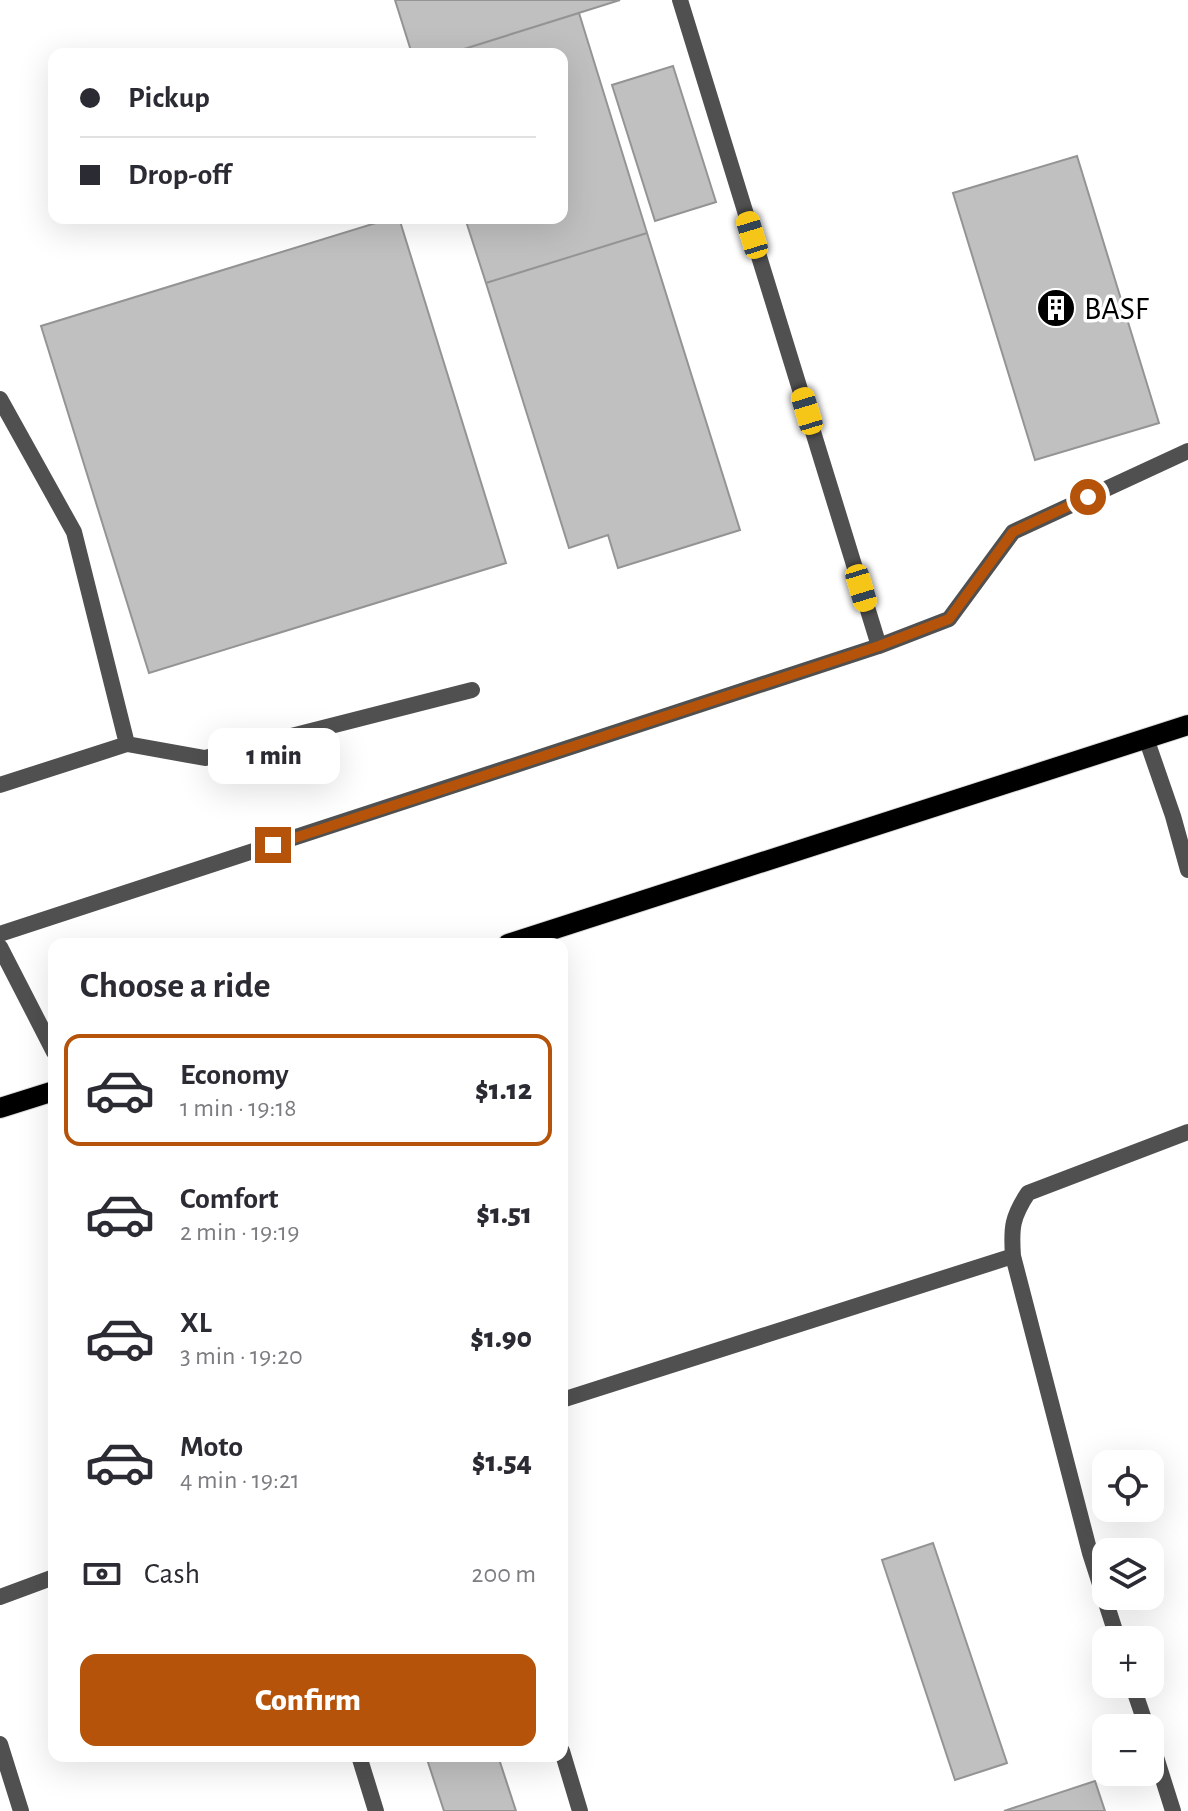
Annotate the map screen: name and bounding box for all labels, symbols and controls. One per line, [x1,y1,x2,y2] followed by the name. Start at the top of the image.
[128,83,210,113] text: Pickup
[128,160,231,190] text: Drop-off
[734,209,770,261] car
[1035,287,1077,329] building icon: BASF
[1084,293,1150,325] place label: BASF
[789,385,825,437] car
[1070,479,1106,515] route start
[843,562,879,614] car
[207,729,339,785] callout: 1 min
[246,743,302,769] text: 1 min
[255,827,291,863] route end
[80,968,270,1004] text: Choose a ride
[84,1054,156,1126] icon: car
[180,1060,289,1090] text: Economy
[475,1075,532,1105] text: $1.12
[180,1095,297,1121] text: 1 min · 19:18
[84,1178,156,1250] icon: car
[180,1184,279,1214] text: Comfort
[476,1199,532,1229] text: $1.51
[180,1219,299,1245] text: 2 min · 19:19
[84,1302,156,1374] icon: car
[180,1308,212,1338] text: XL
[470,1323,532,1353] text: $1.90
[180,1343,303,1369] text: 3 min · 19:20
[84,1426,156,1498] icon: car
[180,1432,243,1462] text: Moto
[472,1447,532,1477] text: $1.54
[1092,1450,1164,1786] map controls
[1092,1450,1164,1522] button: locate
[180,1467,300,1493] text: 4 min · 19:21
[1092,1538,1164,1610] button: layers
[80,1552,124,1596] icon: cash
[144,1559,200,1589] text: Cash
[472,1561,536,1587] text: 200 m
[1092,1626,1164,1698] button: +
[80,1654,536,1746] button: Confirm
[1092,1714,1164,1786] button: −

